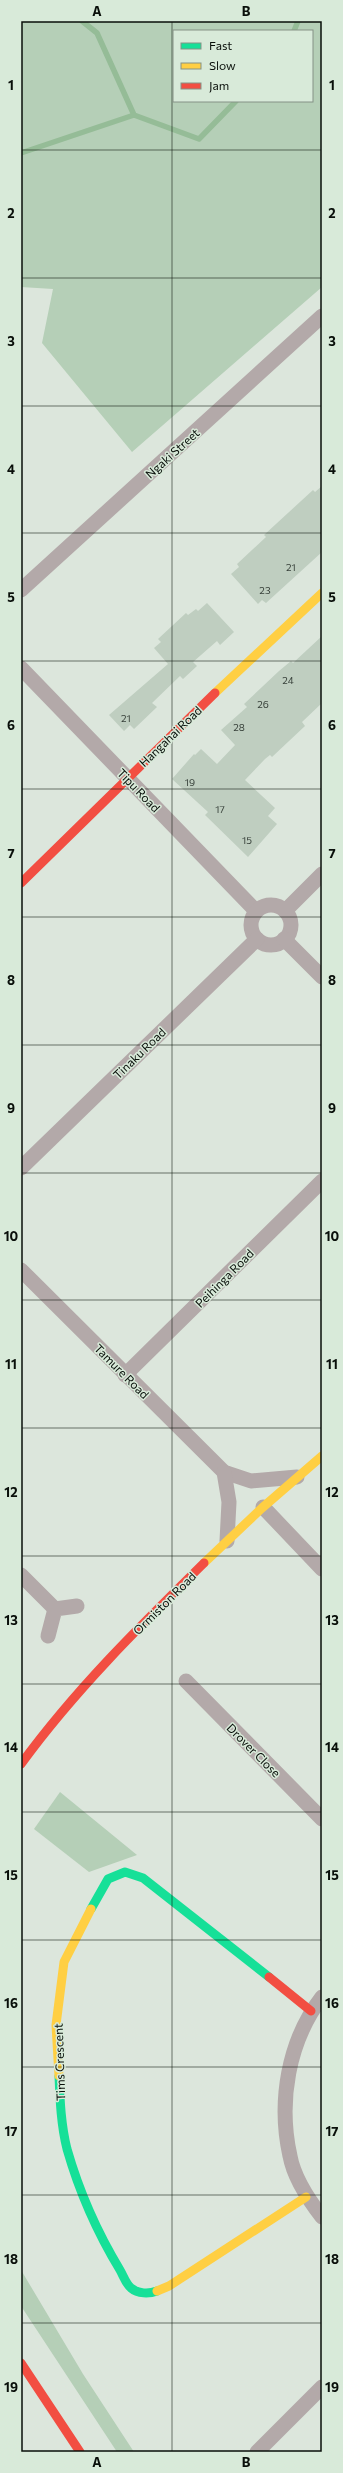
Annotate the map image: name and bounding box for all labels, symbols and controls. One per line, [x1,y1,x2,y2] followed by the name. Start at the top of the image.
[92,3,102,19] text: A
[242,3,251,19] text: B
[173,30,313,102] legend
[209,38,232,52] text: Fast
[209,58,236,72] text: Slow
[8,77,14,93] text: 1
[329,77,335,93] text: 1
[209,78,229,93] text: Jam
[7,205,15,221] text: 2
[328,205,336,221] text: 2
[7,333,15,349] text: 3
[328,333,336,349] text: 3
[142,425,202,481] street label: Ngaki Street
[7,461,15,477] text: 4
[328,461,336,477] text: 4
[286,561,296,573] house number: 21
[259,584,271,596] house number: 23
[7,589,15,605] text: 5
[328,589,336,605] text: 5
[282,674,294,686] house number: 24
[257,698,269,710] house number: 26
[136,703,204,769] street label: Hangahai Road
[121,712,131,724] house number: 21
[7,717,15,733] text: 6
[328,717,336,733] text: 6
[233,721,245,733] house number: 28
[115,765,163,815] street label: Tipu Road
[185,776,195,788] house number: 19
[215,803,225,815] house number: 17
[242,834,252,846] house number: 15
[7,845,15,861] text: 7
[328,845,336,861] text: 7
[7,972,15,988] text: 8
[328,972,336,988] text: 8
[110,1024,168,1081] street label: Tinaku Road
[7,1100,15,1116] text: 9
[328,1100,336,1116] text: 9
[4,1228,19,1244] text: 10
[325,1228,340,1244] text: 10
[192,1246,256,1310] street label: Peihinga Road
[92,1341,152,1401] street label: Tamure Road
[5,1356,17,1372] text: 11
[326,1356,338,1372] text: 11
[4,1484,18,1500] text: 12
[325,1484,339,1500] text: 12
[130,1569,198,1637] street label: Ormiston Road
[4,1612,18,1628] text: 13
[325,1612,339,1628] text: 13
[224,1720,284,1780] street label: Drover Close
[4,1739,18,1755] text: 14
[325,1739,339,1755] text: 14
[4,1867,18,1883] text: 15
[325,1867,339,1883] text: 15
[4,1995,18,2011] text: 16
[325,1995,339,2011] text: 16
[51,2023,67,2101] street label: Tims Crescent
[4,2123,18,2139] text: 17
[325,2123,339,2139] text: 17
[4,2251,18,2267] text: 18
[325,2251,339,2267] text: 18
[4,2379,18,2395] text: 19
[325,2379,339,2395] text: 19
[92,2454,102,2470] text: A
[242,2454,251,2470] text: B

